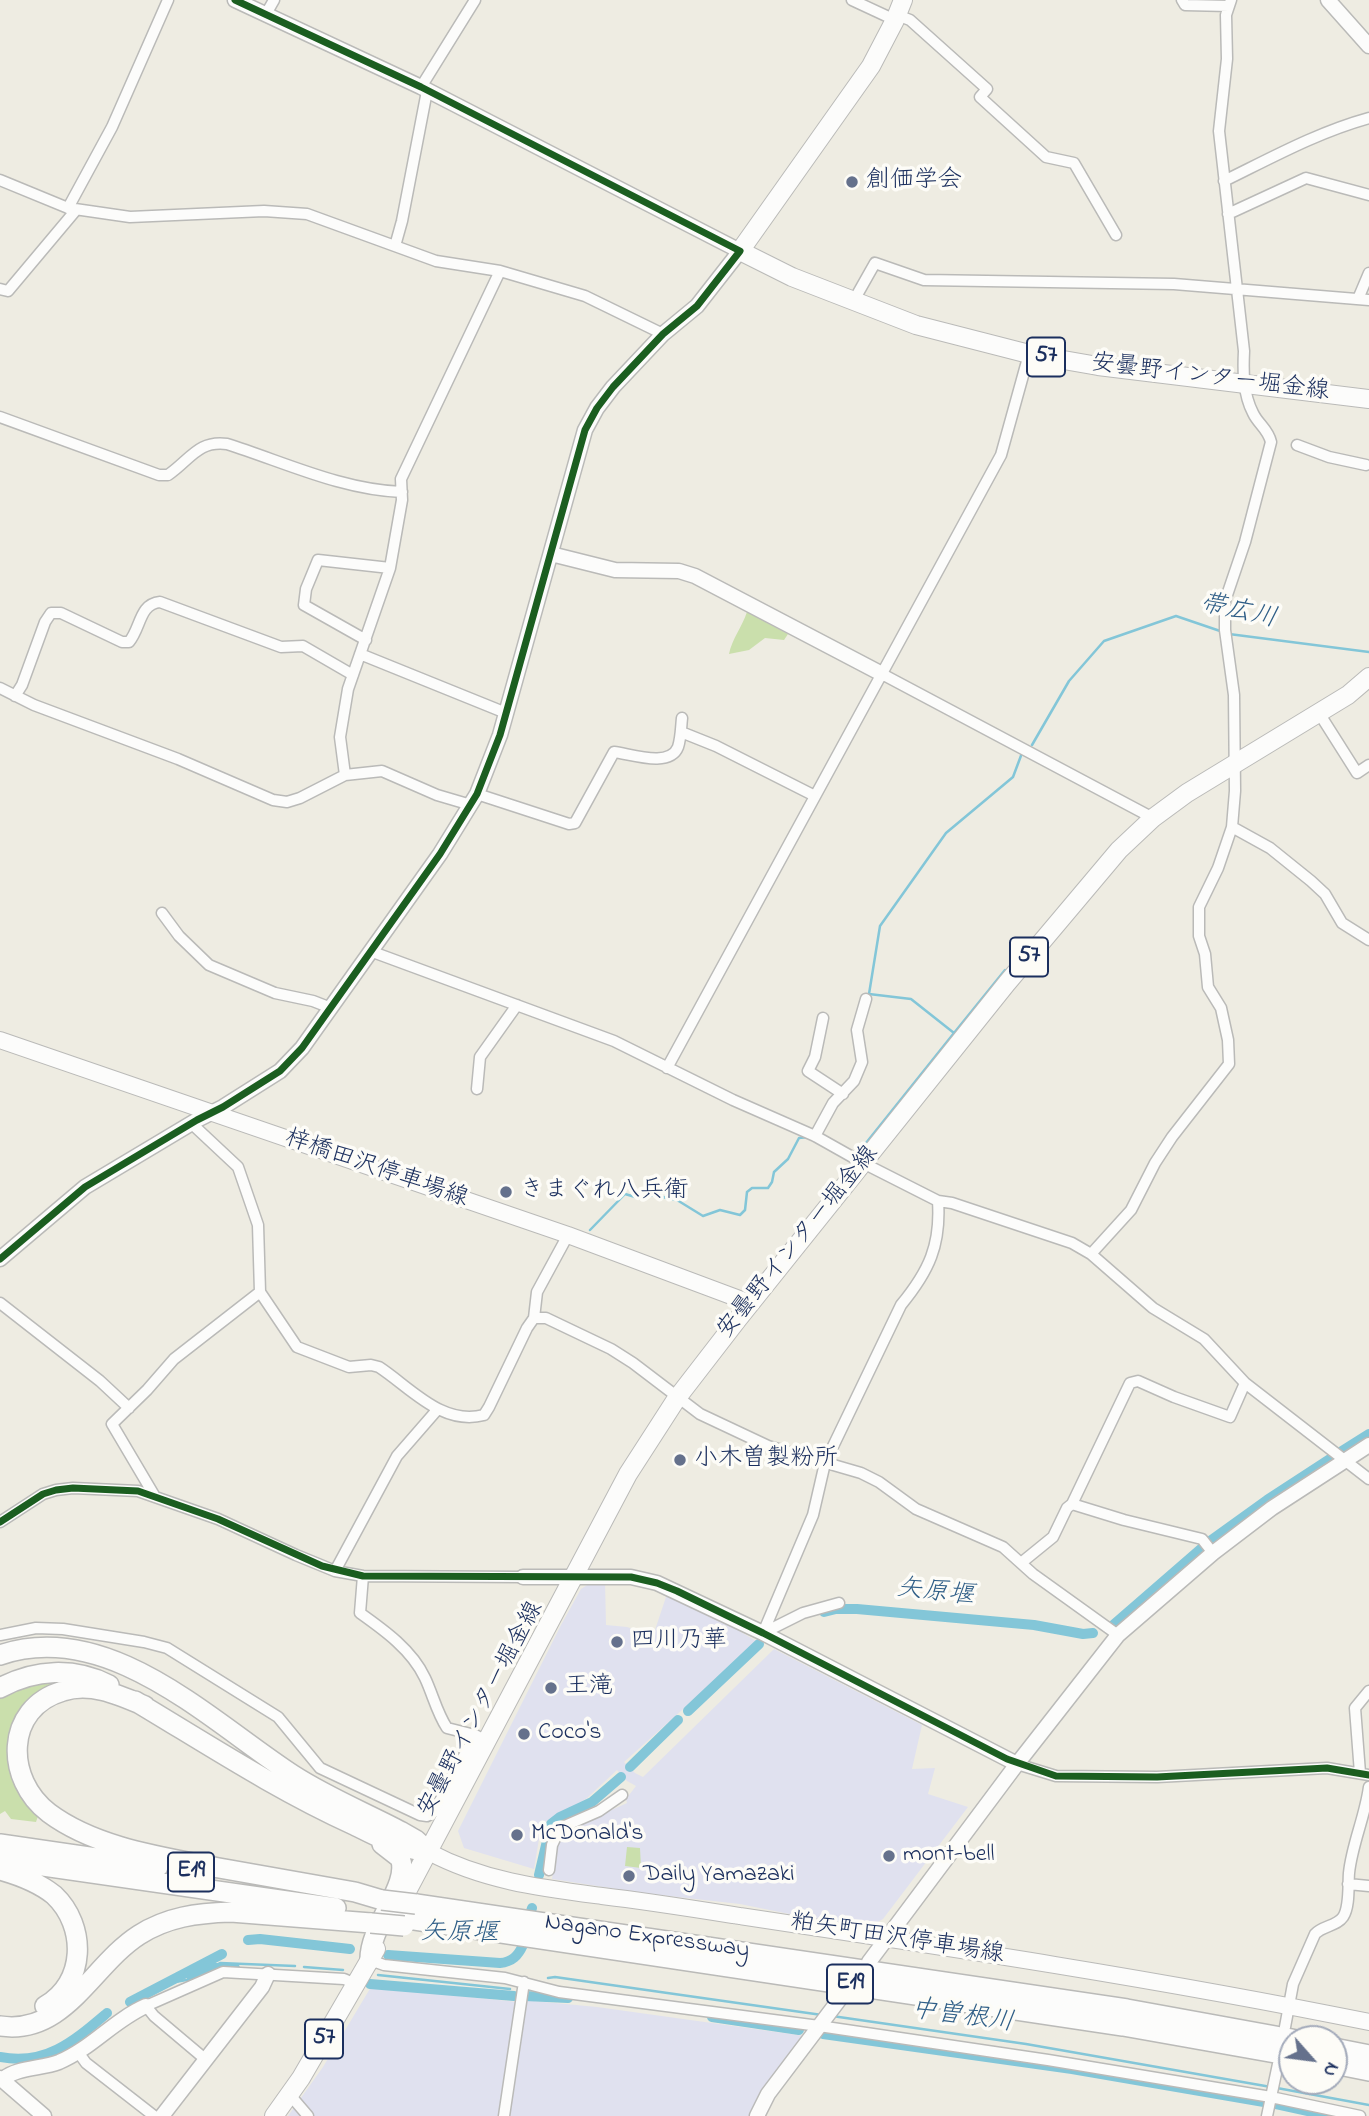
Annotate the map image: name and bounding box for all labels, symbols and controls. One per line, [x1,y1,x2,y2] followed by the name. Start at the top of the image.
[866,168,962,196] place label: 創価学会
[844,174,860,190] marker: 創価学会
[1027,338,1065,376] road number: 57
[1089,350,1331,408] street label: 安曇野インター堀金線
[1196,589,1280,637] water label: 帯広川
[1010,938,1048,976] road number: 57
[281,1125,471,1215] street label: 梓橋田沢停車場線
[712,1141,886,1345] street label: 安曇野インター堀金線
[520,1178,688,1206] place label: きまぐれ八兵衛
[498,1184,514,1200] marker: きまぐれ八兵衛
[694,1446,838,1474] place label: 小木曽製粉所
[672,1452,688,1468] marker: 小木曽製粉所
[895,1574,975,1614] water label: 矢原堰
[413,1597,551,1823] street label: 安曇野インター堀金線
[631,1628,727,1656] place label: 四川乃華
[609,1634,625,1650] marker: 四川乃華
[565,1674,613,1702] place label: 王滝
[543,1680,559,1696] marker: 王滝
[538,1720,602,1748] place label: Coco's
[516,1726,532,1742] marker: Coco's
[531,1821,643,1849] place label: McDonald's
[509,1827,525,1843] marker: McDonald's
[903,1842,994,1870] place label: mont-bell
[881,1848,897,1864] marker: mont-bell
[168,1853,214,1892] road number: E19
[643,1862,795,1890] place label: Daily Yamazaki
[621,1868,637,1884] marker: Daily Yamazaki
[543,1909,751,1967] street label: Nagano Expressway
[788,1909,1006,1971] street label: 粕矢町田沢停車場線
[420,1919,498,1951] water label: 矢原堰
[827,1965,873,2004] road number: E19
[908,1995,1016,2041] water label: 中曽根川
[305,2020,343,2058] road number: 57
[1278,2025,1348,2095] north arrow
[1315,2057,1345,2081] text: N

